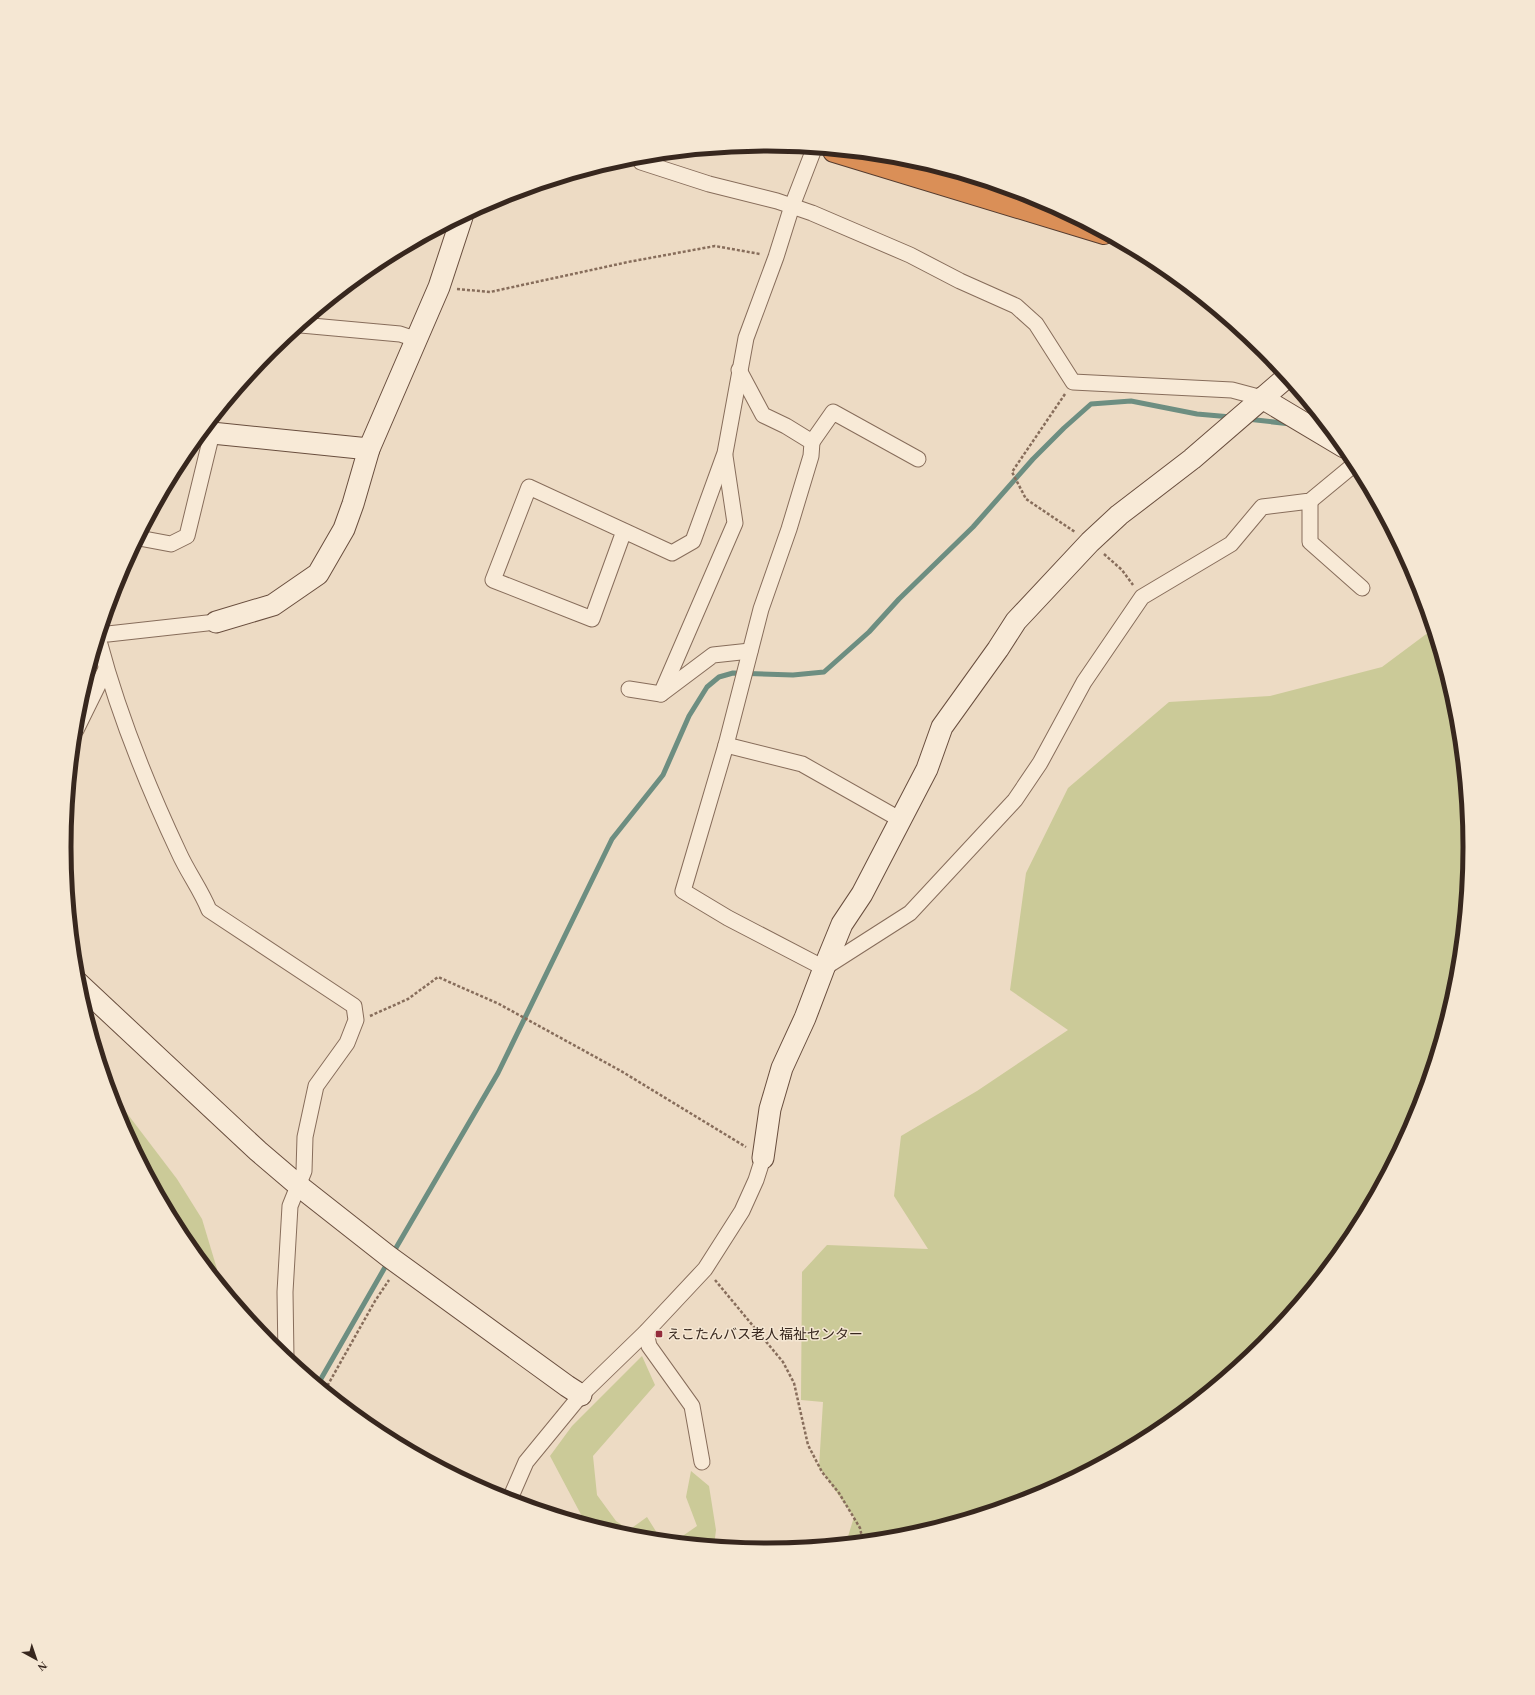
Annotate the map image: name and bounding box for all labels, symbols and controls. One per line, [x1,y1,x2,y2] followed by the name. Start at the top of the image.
[667,1327,863,1342] place label: えこたんバス老人福祉センター
[654,1329,664,1339] marker: えこたんバス老人福祉センター
[16,1639,56,1679] north arrow
[35,1660,49,1674] text: N

